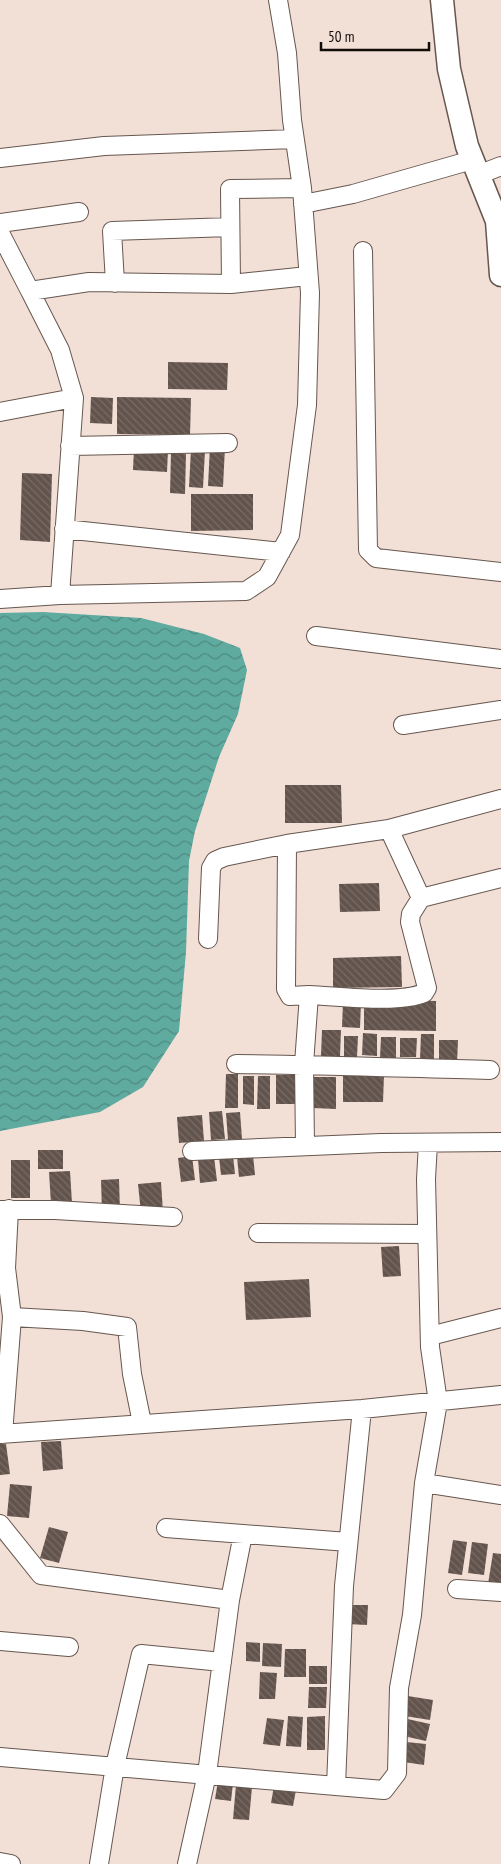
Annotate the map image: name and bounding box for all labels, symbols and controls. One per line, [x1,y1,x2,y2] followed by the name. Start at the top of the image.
[321,20,428,52] scale bar
[328,27,354,46] text: 50 m

